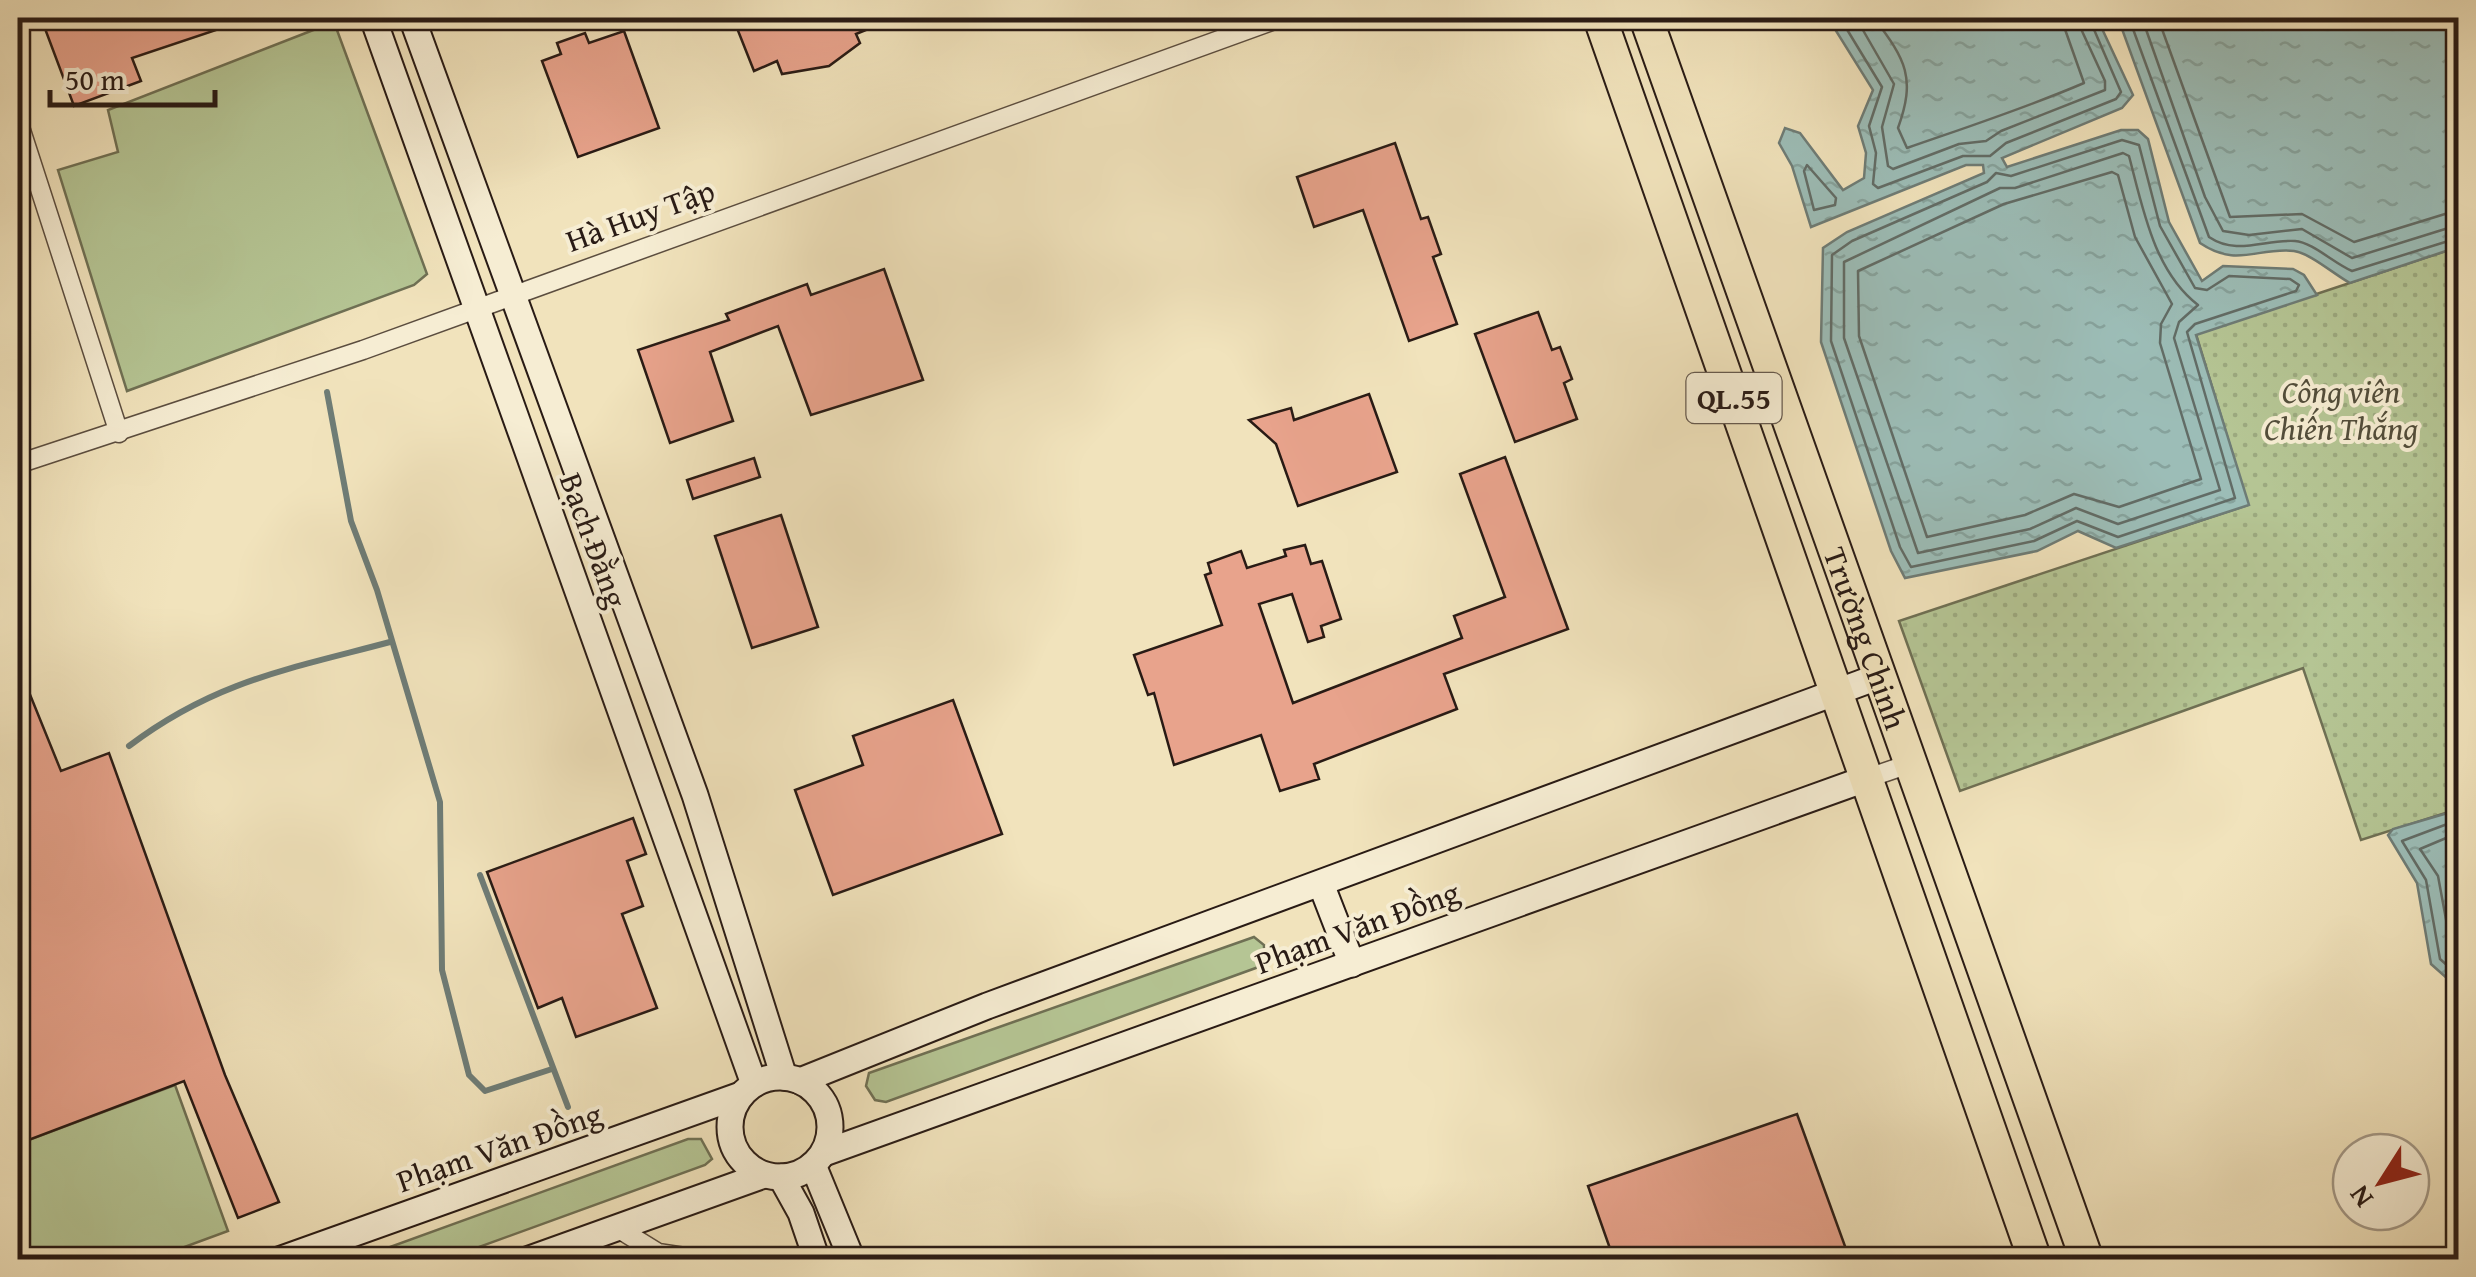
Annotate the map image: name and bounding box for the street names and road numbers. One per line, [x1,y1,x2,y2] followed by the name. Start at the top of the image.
[559,166,721,264] street label: Hà Huy Tập
[1686,373,1782,423] road number: QL.55
[548,466,640,614] street label: Bạch Đằng
[1812,541,1920,736] street label: Trường Chinh
[1248,868,1466,986] street label: Phạm Văn Đồng
[390,1090,608,1204] street label: Phạm Văn Đồng

